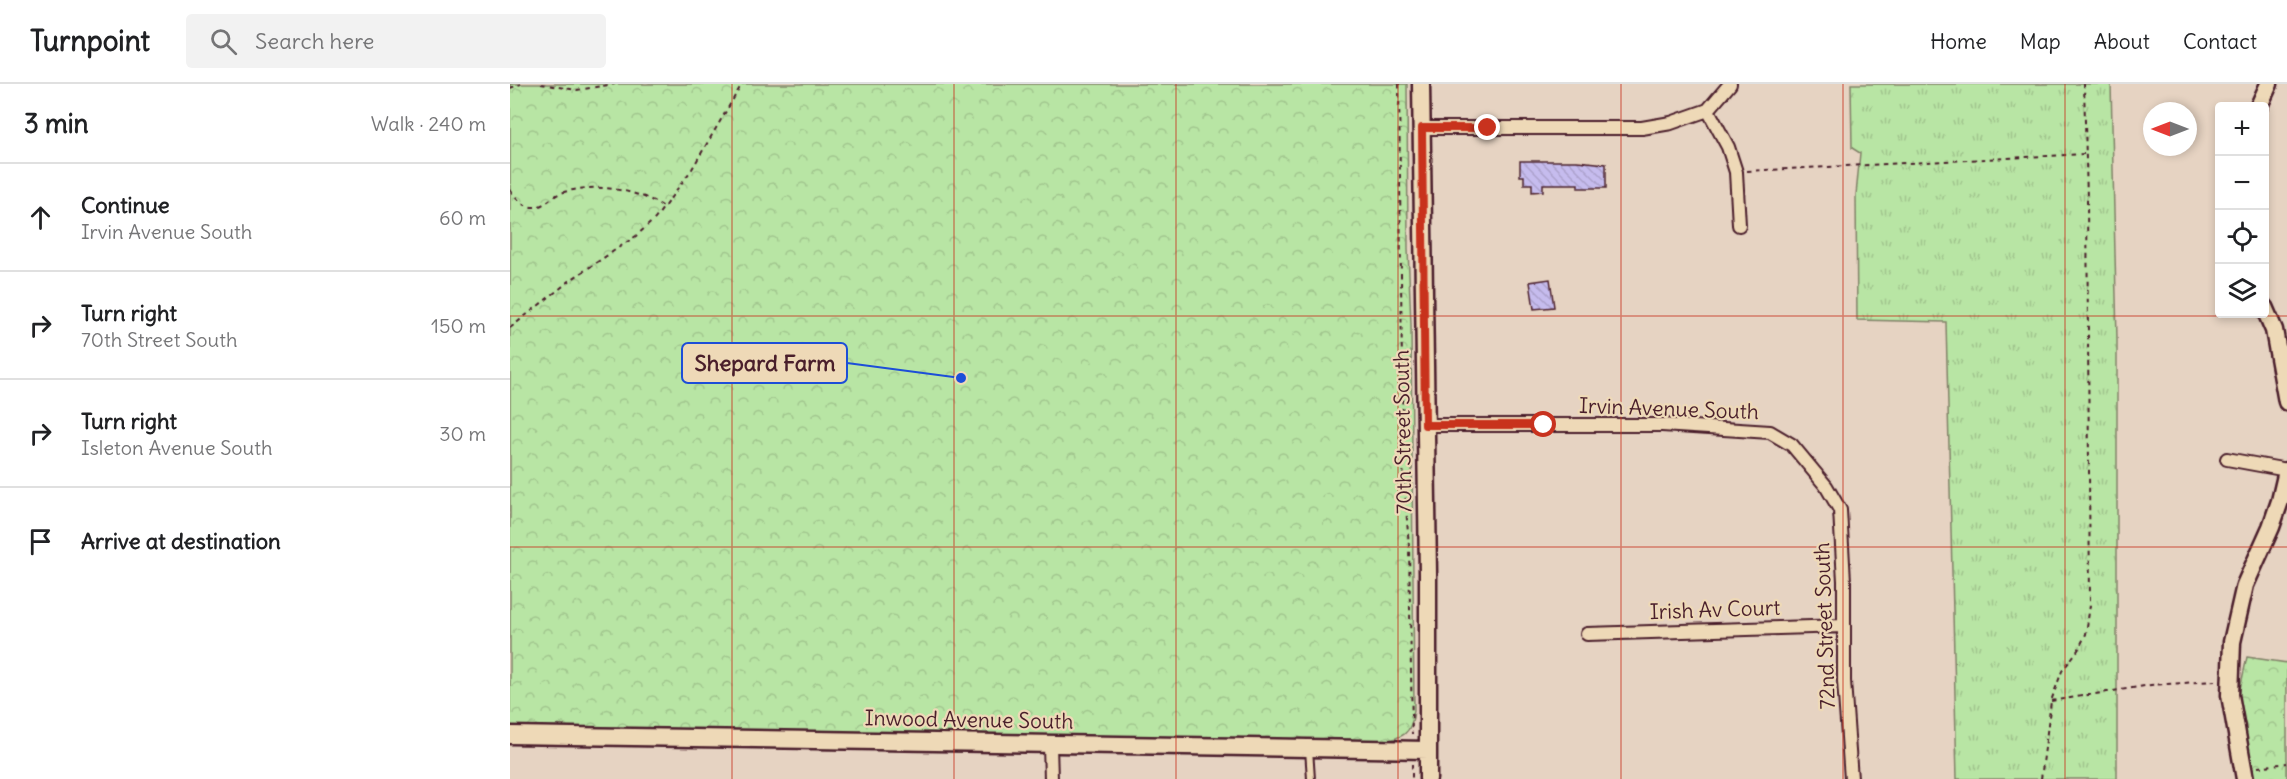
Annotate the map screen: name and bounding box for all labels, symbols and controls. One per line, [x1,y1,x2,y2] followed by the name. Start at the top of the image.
[186,14,606,68] search box
[30,23,150,59] text: Turnpoint
[207,25,240,58] icon: search
[255,27,374,55] text: Search here
[1930,28,1987,55] text: Home
[2020,28,2061,55] text: Map
[2094,28,2150,55] text: About
[2183,28,2257,55] text: Contact
[2143,102,2197,156] north arrow
[2215,102,2269,318] map controls
[2215,102,2269,156] button: +
[24,107,89,140] text: 3 min
[371,111,486,136] text: Walk · 240 m
[1474,114,1500,140] route end
[2215,156,2269,210] button: −
[81,191,170,219] text: Continue
[24,201,57,234] icon: ahead
[439,205,486,230] text: 60 m
[2215,210,2269,264] button: locate
[81,219,252,244] text: Irvin Avenue South
[2215,264,2269,318] button: layers
[81,299,177,327] text: Turn right
[24,309,57,342] icon: right
[431,313,486,338] text: 150 m
[81,327,237,352] text: 70th Street South
[682,343,847,383] callout: Shepard Farm
[694,349,836,377] text: Shepard Farm
[1388,350,1417,514] street label: 70th Street South
[1579,392,1759,425] street label: Irvin Avenue South
[81,407,177,435] text: Turn right
[1530,411,1556,437] route start
[24,417,57,450] icon: right
[439,421,486,446] text: 30 m
[81,435,273,460] text: Isleton Avenue South
[24,525,57,558] icon: arrive
[81,527,281,555] text: Arrive at destination
[1808,542,1841,710] street label: 72nd Street South
[1649,594,1781,625] street label: Irish Av Court
[864,704,1074,735] street label: Inwood Avenue South

